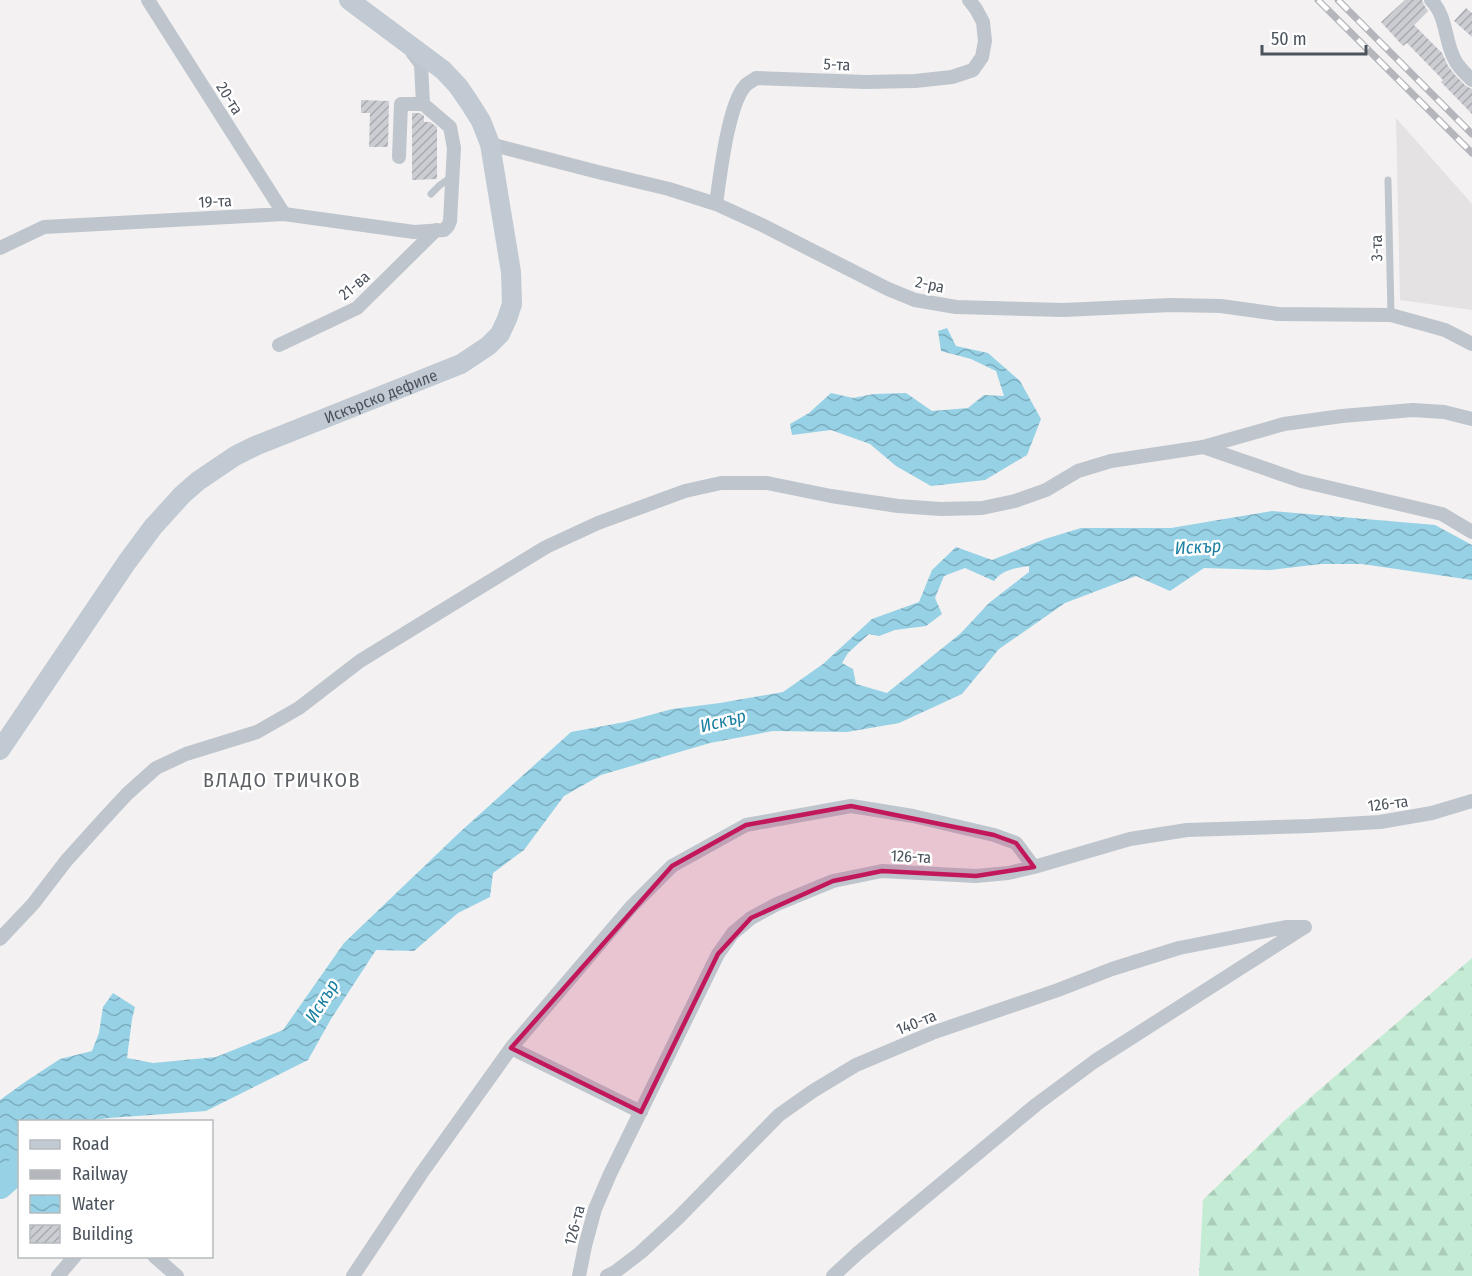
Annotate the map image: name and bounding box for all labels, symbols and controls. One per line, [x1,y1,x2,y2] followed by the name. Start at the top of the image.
[1262,18,1366,56] scale bar
[1271,28,1307,50] text: 50 m
[823,54,851,75] street label: 5-та
[212,78,247,118] street label: 20-та
[198,191,232,212] street label: 19-та
[1367,234,1386,261] street label: 3-та
[335,267,374,304] street label: 21-ва
[914,272,946,297] street label: 2-ра
[321,365,440,428] street label: Искърско дефиле
[1174,535,1222,559] water label: Искър
[698,705,748,737] water label: Искър
[203,768,361,792] district label: ВЛАДО ТРИЧКОВ
[1367,792,1410,815] street label: 126-та
[890,846,932,867] street label: 126-та
[300,975,344,1027] water label: Искър
[893,1006,939,1039] street label: 140-та
[18,1120,213,1258] legend
[72,1133,109,1155] text: Road
[72,1163,128,1185] text: Railway
[72,1193,115,1215] text: Water
[560,1203,589,1247] street label: 126-та
[72,1223,133,1245] text: Building

